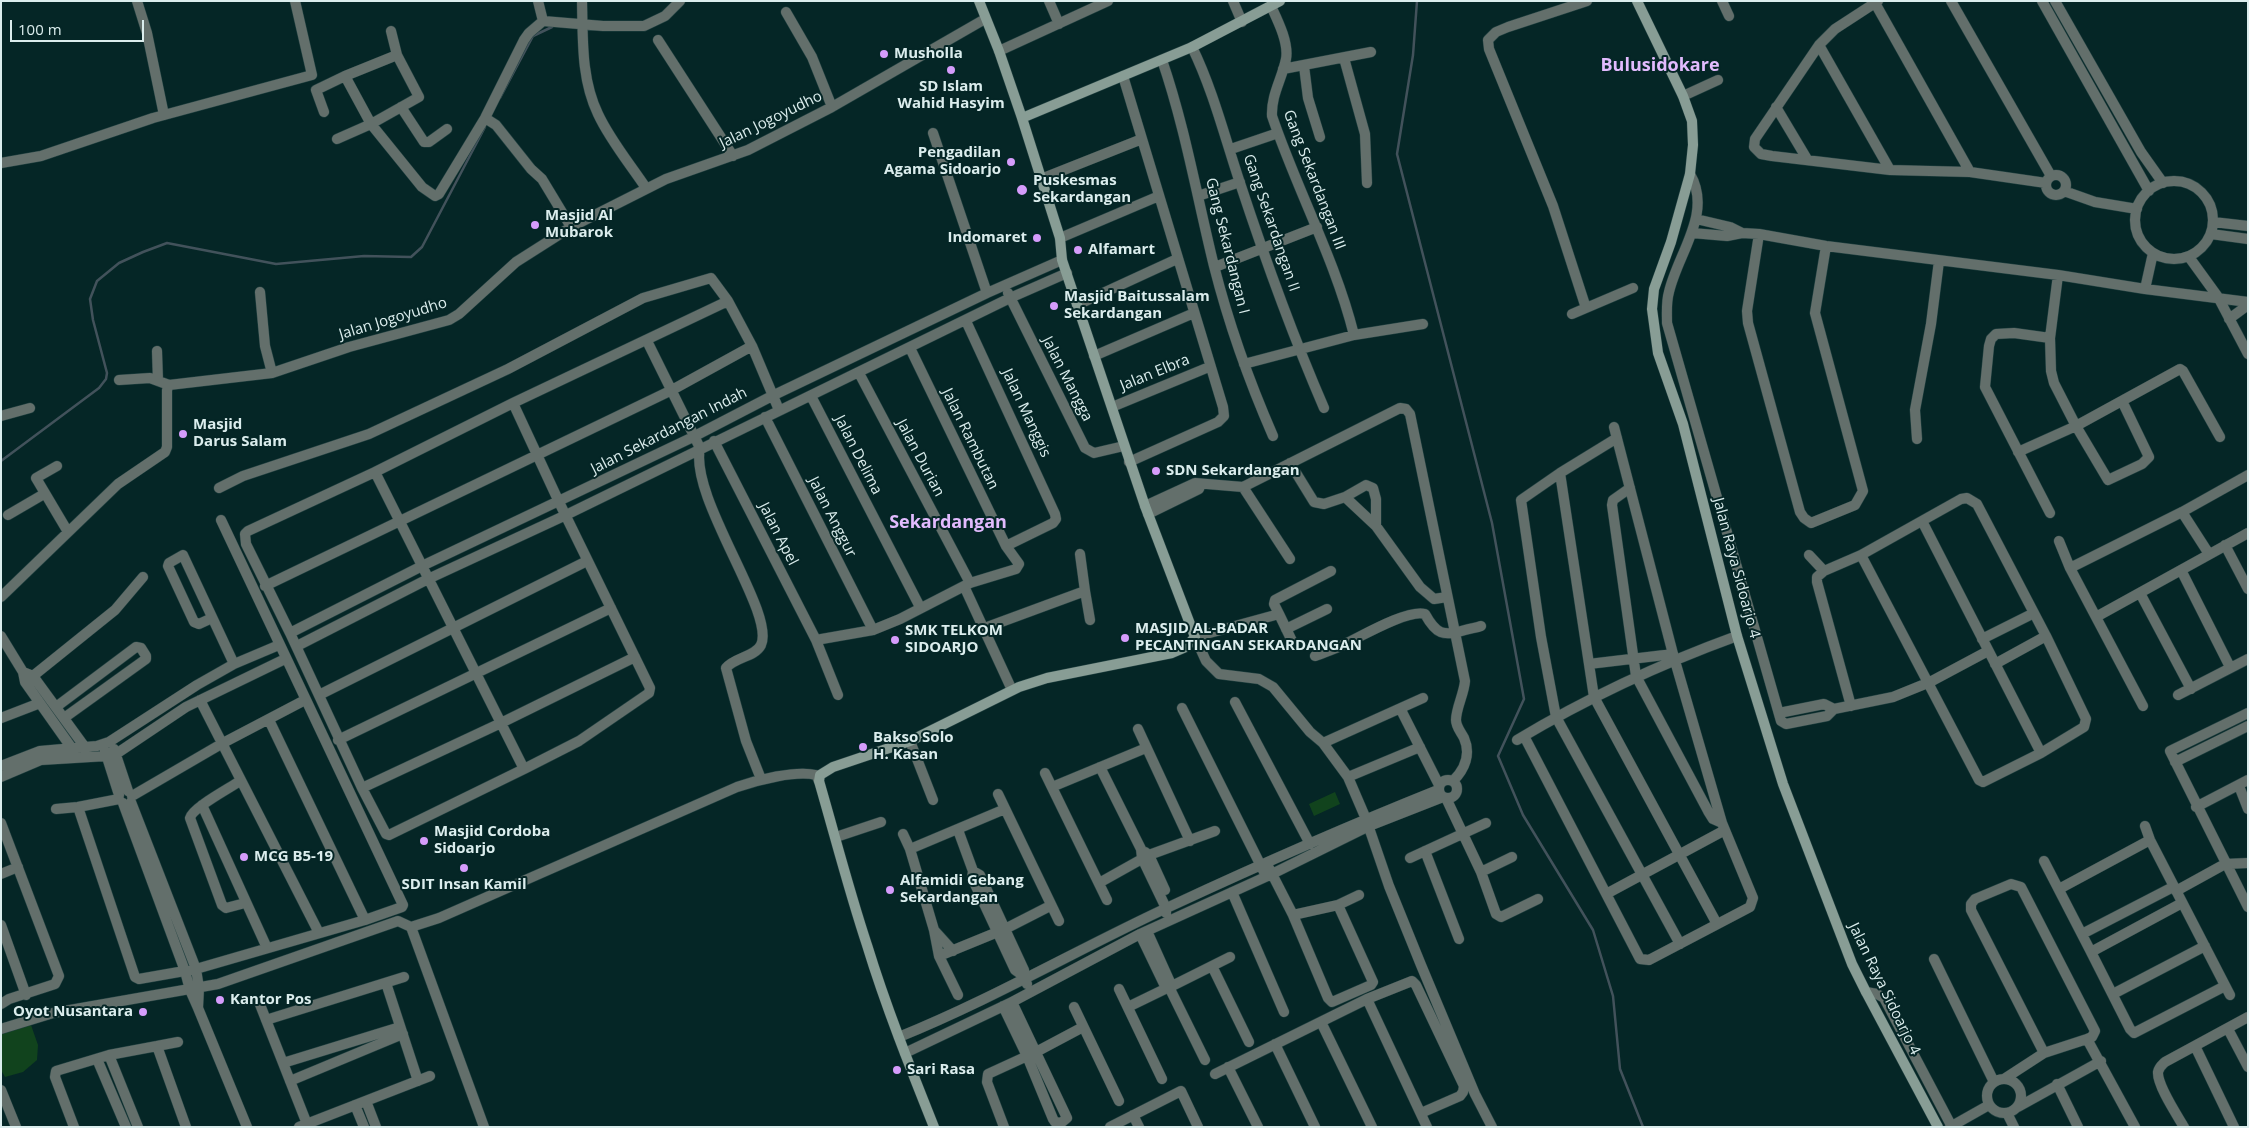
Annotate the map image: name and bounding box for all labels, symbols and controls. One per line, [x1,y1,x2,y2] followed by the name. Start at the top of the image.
[12,10,146,42] scale bar
[18,19,62,39] text: 100 m
[894,45,963,63] place label: Musholla
[878,48,890,60] marker: Musholla
[1600,55,1720,77] district label: Bulusidokare
[945,64,957,76] marker: SD Islam Wahid Hasyim
[897,78,1005,113] place label: SD Islam Wahid Hasyim
[717,87,825,153] street label: Jalan Jogoyudho
[1279,108,1349,252] street label: Gang Sekardangan III
[884,144,1001,179] place label: Pengadilan Agama Sidoarjo
[1239,152,1303,294] street label: Gang Sekardangan II
[1005,156,1017,168] marker: Pengadilan Agama Sidoarjo
[1033,172,1131,207] place label: Puskesmas Sekardangan
[1201,176,1253,316] street label: Gang Sekardangan I
[1015,183,1029,197] marker: Puskesmas Sekardangan
[545,207,613,242] place label: Masjid Al Mubarok
[529,219,541,231] marker: Masjid Al Mubarok
[947,229,1027,247] place label: Indomaret
[1031,232,1043,244] marker: Indomaret
[1088,241,1155,259] place label: Alfamart
[1072,244,1084,256] marker: Alfamart
[1064,288,1210,323] place label: Masjid Baitussalam Sekardangan
[337,294,449,344] street label: Jalan Jogoyudho
[1048,300,1060,312] marker: Masjid Baitussalam Sekardangan
[1038,333,1096,425] street label: Jalan Mangga
[1118,351,1192,395] street label: Jalan Elbra
[998,366,1054,460] street label: Jalan Manggis
[588,384,750,478] street label: Jalan Sekardangan Indah
[938,385,1002,493] street label: Jalan Rambutan
[830,412,886,498] street label: Jalan Delima
[193,416,287,451] place label: Masjid Darus Salam
[892,416,948,500] street label: Jalan Durian
[177,428,189,440] marker: Masjid Darus Salam
[1166,462,1300,480] place label: SDN Sekardangan
[1150,465,1162,477] marker: SDN Sekardangan
[804,474,860,560] street label: Jalan Anggur
[1709,496,1763,640] street label: Jalan Raya Sidoarjo 4
[754,499,802,569] street label: Jalan Apel
[889,512,1007,534] district label: Sekardangan
[1135,620,1362,655] place label: MASJID AL-BADAR PECANTINGAN SEKARDANGAN
[905,622,1003,657] place label: SMK TELKOM SIDOARJO
[1119,632,1131,644] marker: MASJID AL-BADAR PECANTINGAN SEKARDANGAN
[889,634,901,646] marker: SMK TELKOM SIDOARJO
[873,729,953,764] place label: Bakso Solo H. Kasan
[857,741,869,753] marker: Bakso Solo H. Kasan
[434,823,550,858] place label: Masjid Cordoba Sidoarjo
[418,835,430,847] marker: Masjid Cordoba Sidoarjo
[254,848,333,866] place label: MCG B5-19
[238,851,250,863] marker: MCG B5-19
[458,862,470,874] marker: SDIT Insan Kamil
[900,872,1024,907] place label: Alfamidi Gebang Sekardangan
[402,876,526,894] place label: SDIT Insan Kamil
[884,884,896,896] marker: Alfamidi Gebang Sekardangan
[1844,920,1924,1058] street label: Jalan Raya Sidoarjo 4
[230,991,312,1009] place label: Kantor Pos
[214,994,226,1006] marker: Kantor Pos
[13,1003,133,1021] place label: Oyot Nusantara
[137,1006,149,1018] marker: Oyot Nusantara
[907,1061,975,1079] place label: Sari Rasa
[891,1064,903,1076] marker: Sari Rasa

